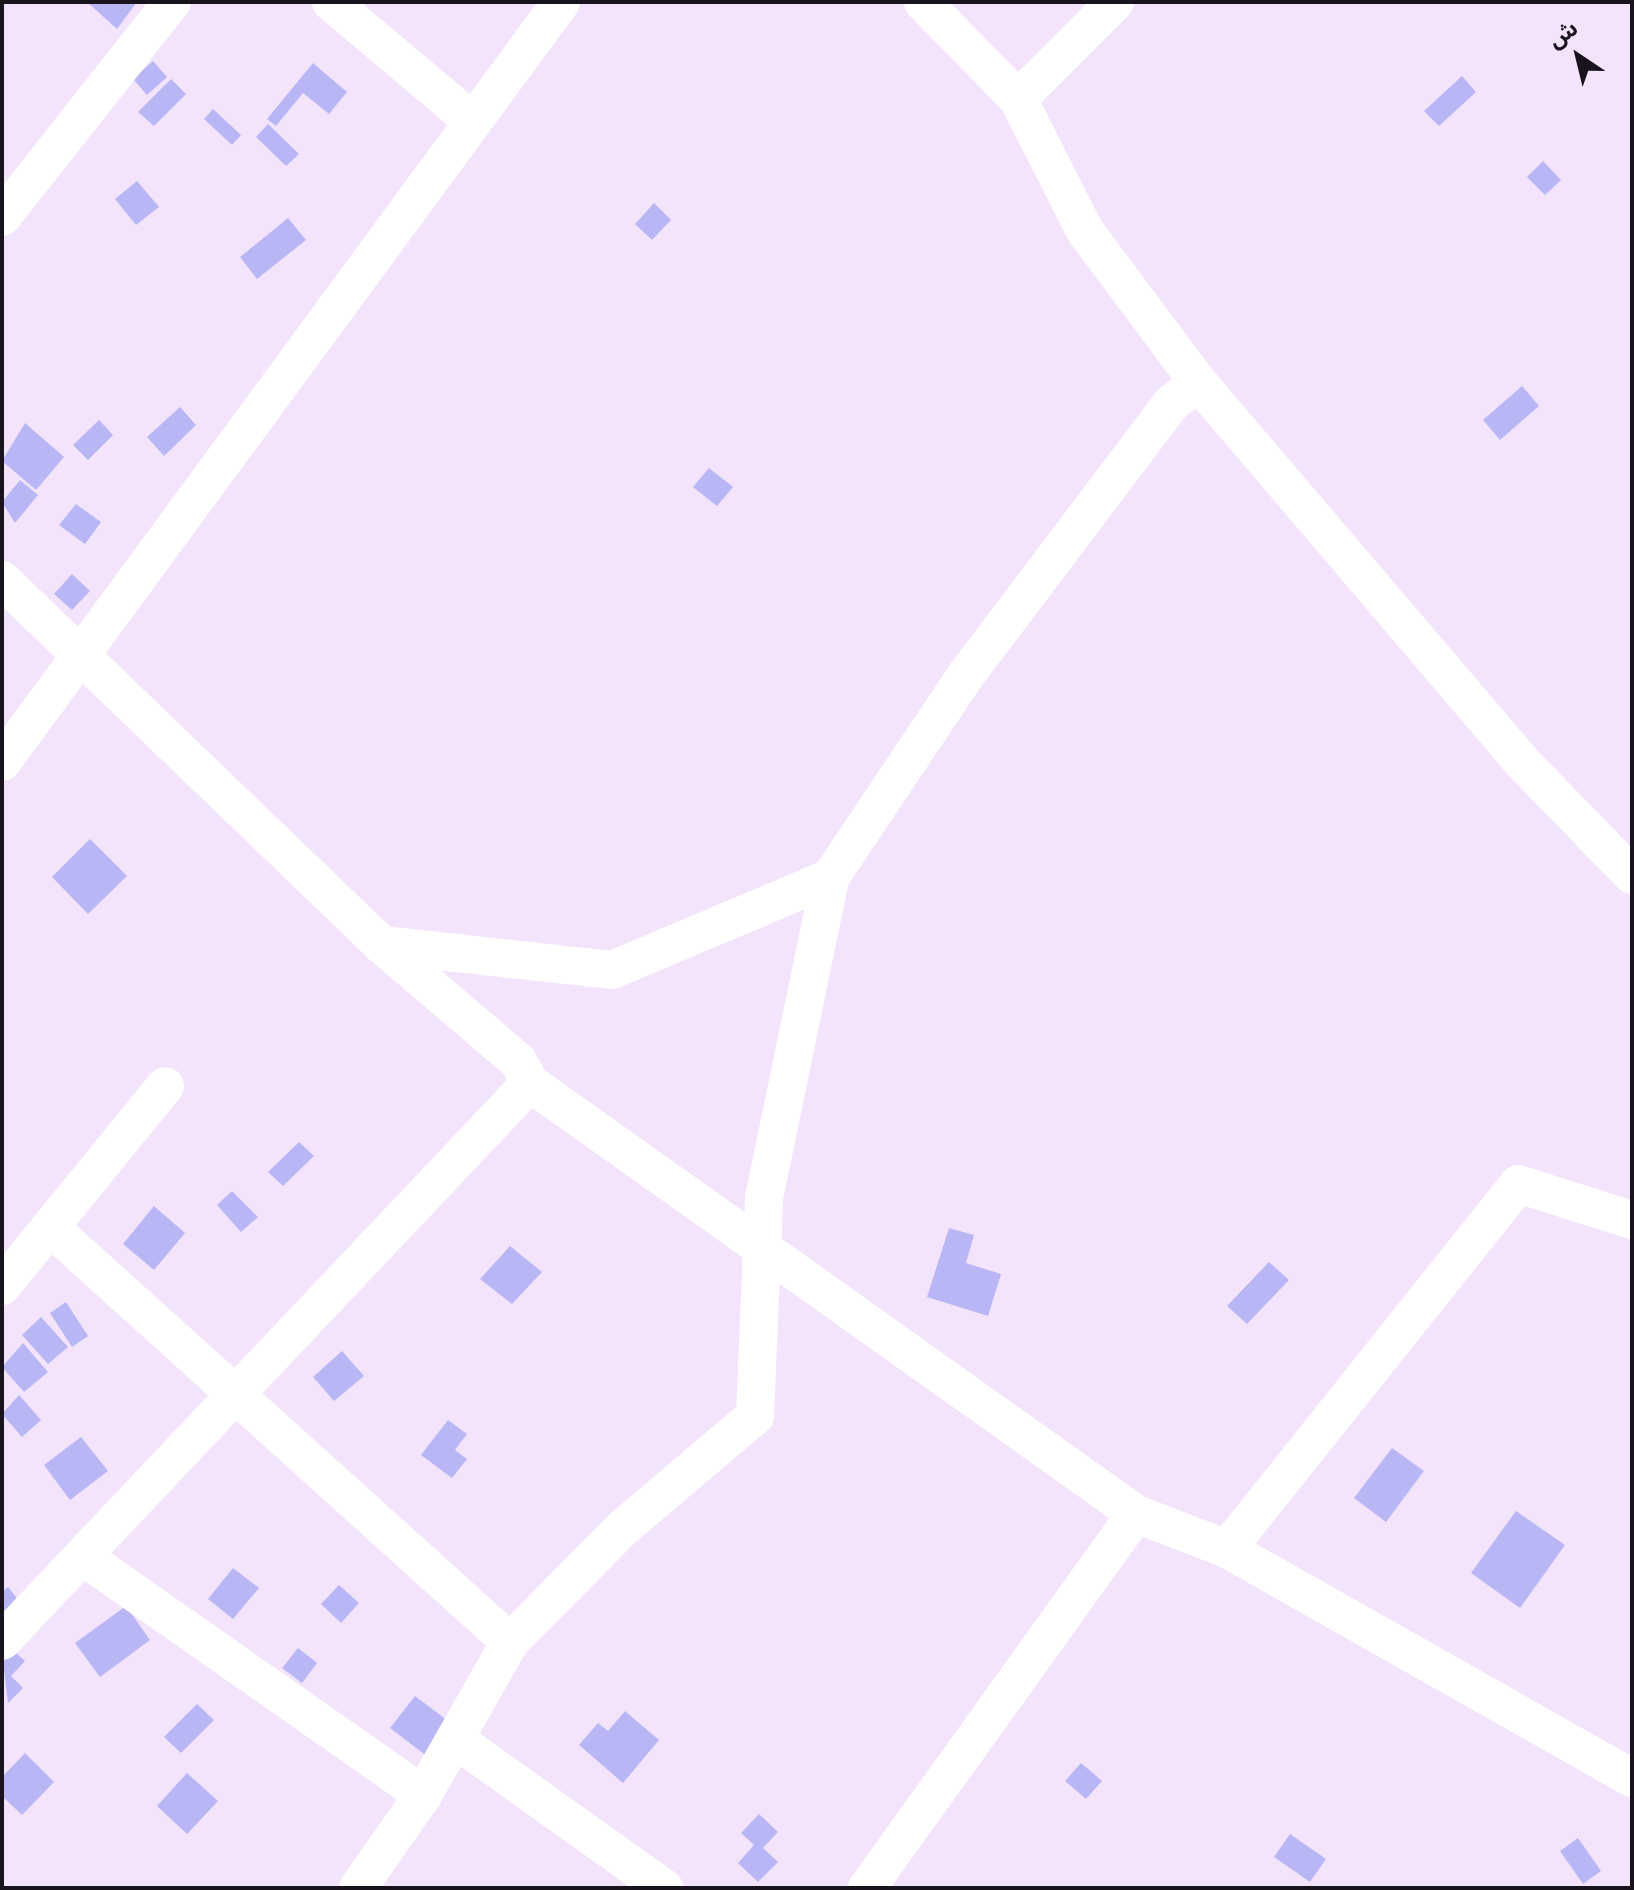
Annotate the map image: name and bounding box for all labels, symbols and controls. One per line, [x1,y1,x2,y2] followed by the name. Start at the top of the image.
[1538,16,1618,96] north arrow
[1544,16,1584,56] text: ش

